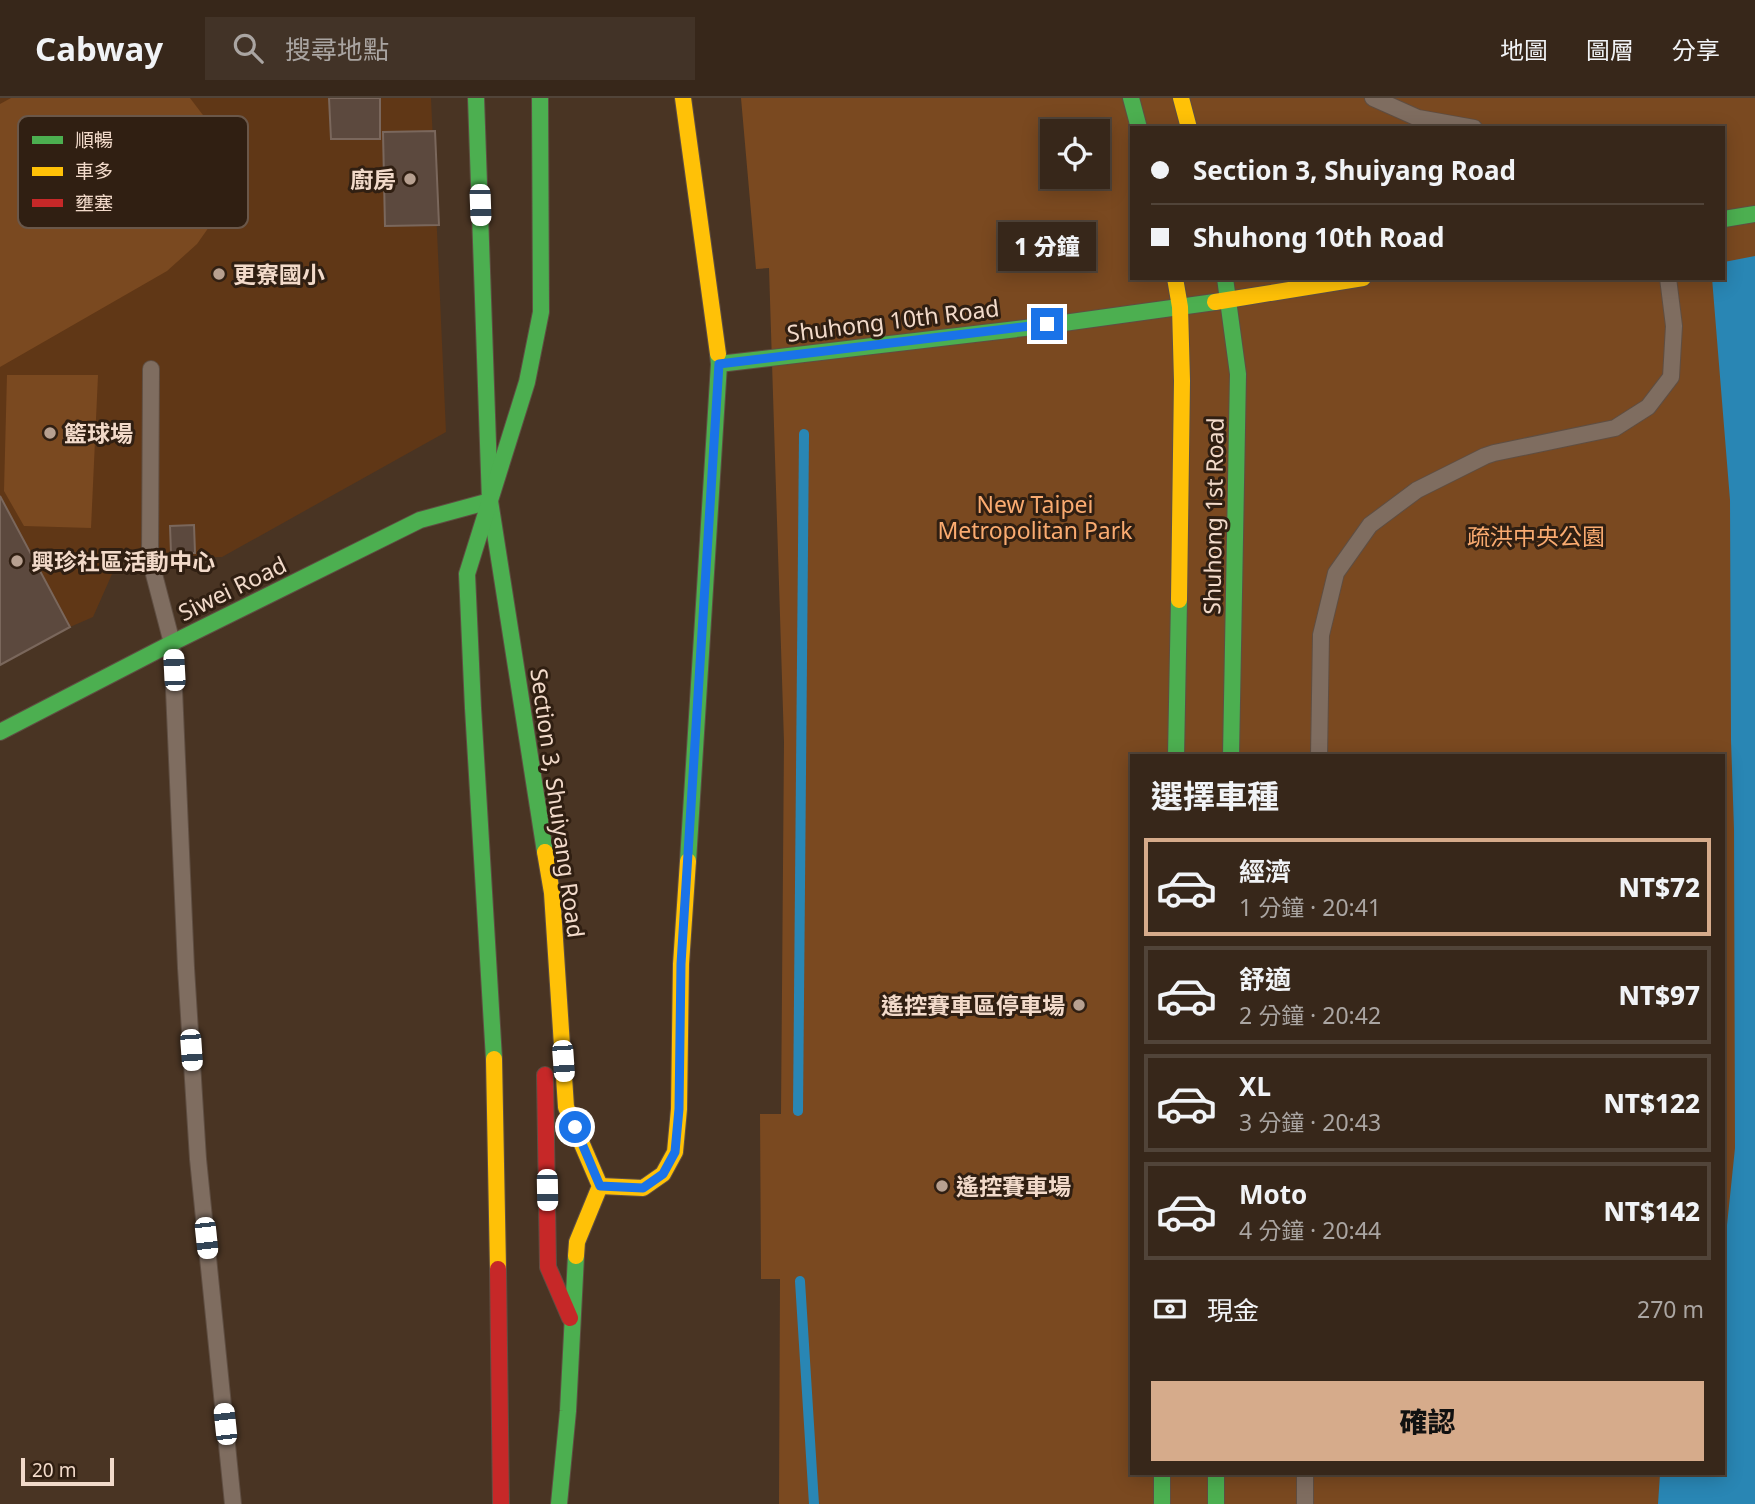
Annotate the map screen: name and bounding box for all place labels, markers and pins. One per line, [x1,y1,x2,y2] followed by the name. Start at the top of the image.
[350,163,396,195] place label: 廚房
[402,171,418,187] marker: 廚房
[233,258,325,290] place label: 更寮國小
[211,266,227,282] marker: 更寮國小
[64,417,133,449] place label: 籃球場
[42,425,58,441] marker: 籃球場
[31,545,215,577] place label: 興珍社區活動中心
[9,553,25,569] marker: 興珍社區活動中心
[881,989,1065,1021] place label: 遙控賽車區停車場
[1071,997,1087,1013] marker: 遙控賽車區停車場
[956,1170,1071,1202] place label: 遙控賽車場
[934,1178,950,1194] marker: 遙控賽車場

